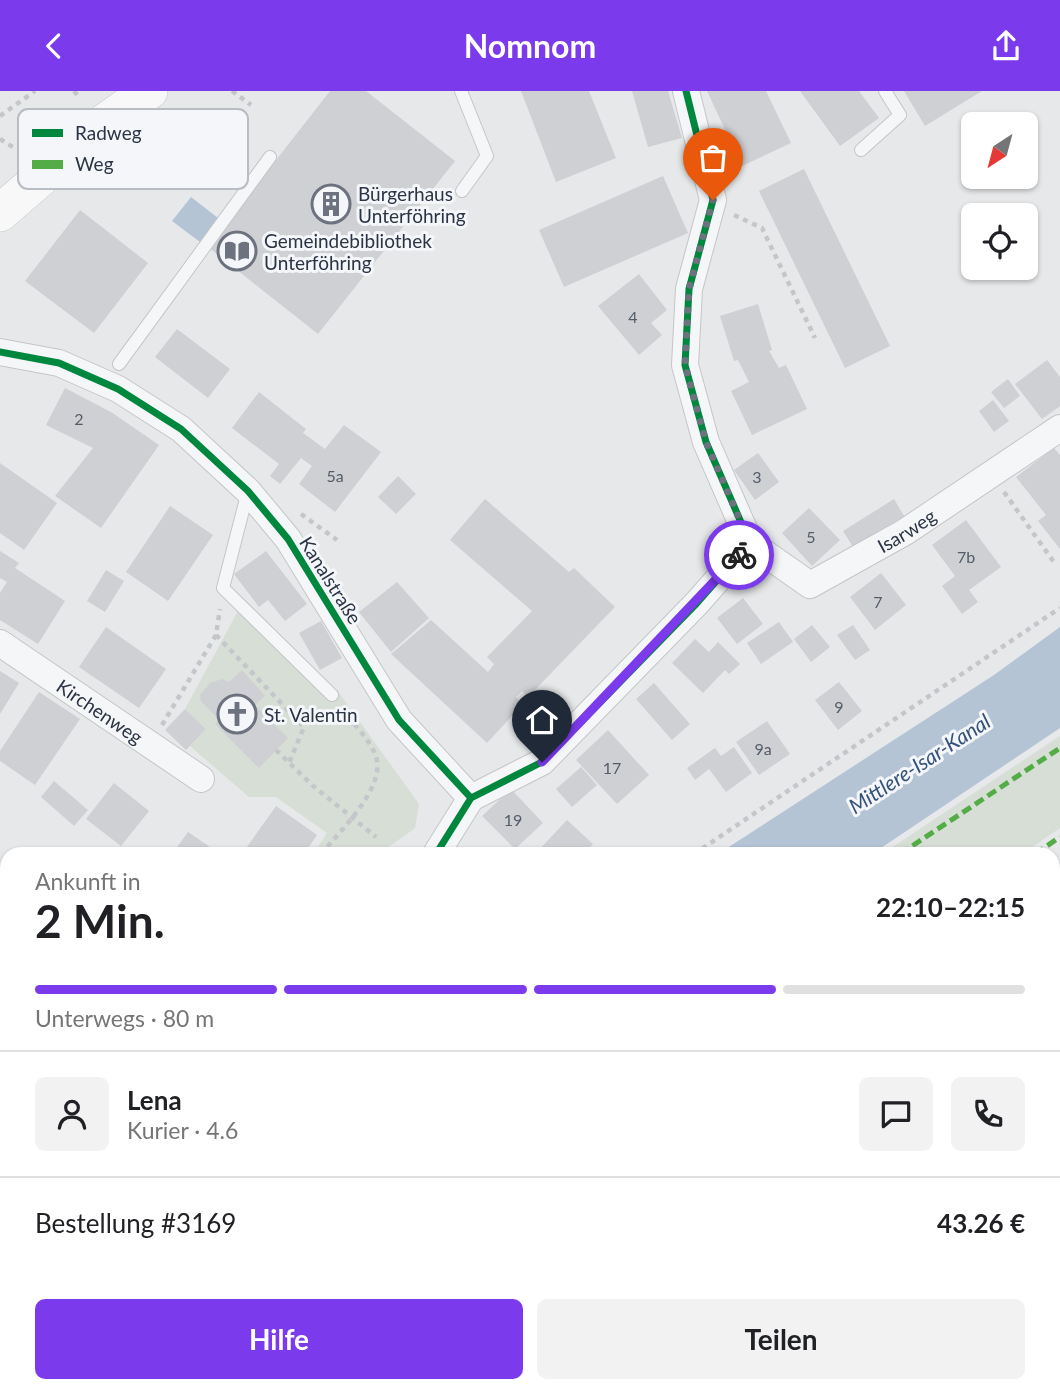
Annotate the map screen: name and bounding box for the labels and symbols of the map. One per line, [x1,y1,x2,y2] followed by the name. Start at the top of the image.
[18,109,248,189] legend
[961,112,1038,189] north arrow
[75,121,142,144] text: Radweg
[683,128,743,200] pin
[75,152,114,175] text: Weg
[358,182,466,227] place label: Bürgerhaus Unterföhring
[310,183,352,225] building icon: Bürgerhaus Unterföhring
[264,229,432,274] place label: Gemeindebibliothek Unterföhring
[216,230,258,272] library icon: Gemeindebibliothek Unterföhring
[628,307,638,326] house number: 4
[74,409,84,428] house number: 2
[326,466,344,485] house number: 5a
[752,467,762,486] house number: 3
[873,503,940,557] street label: Isarweg
[704,520,774,590] courier
[806,527,816,546] house number: 5
[295,532,367,628] street label: Kanalstraße
[957,547,975,566] house number: 7b
[873,592,883,611] house number: 7
[53,674,148,748] street label: Kirchenweg
[512,690,572,762] pin
[216,693,258,735] church icon: St. Valentin
[834,697,844,716] house number: 9
[264,703,358,726] place label: St. Valentin
[843,708,995,818] water label: Mittlere-Isar-Kanal
[754,739,772,758] house number: 9a
[603,758,621,777] house number: 17
[504,810,522,829] house number: 19

